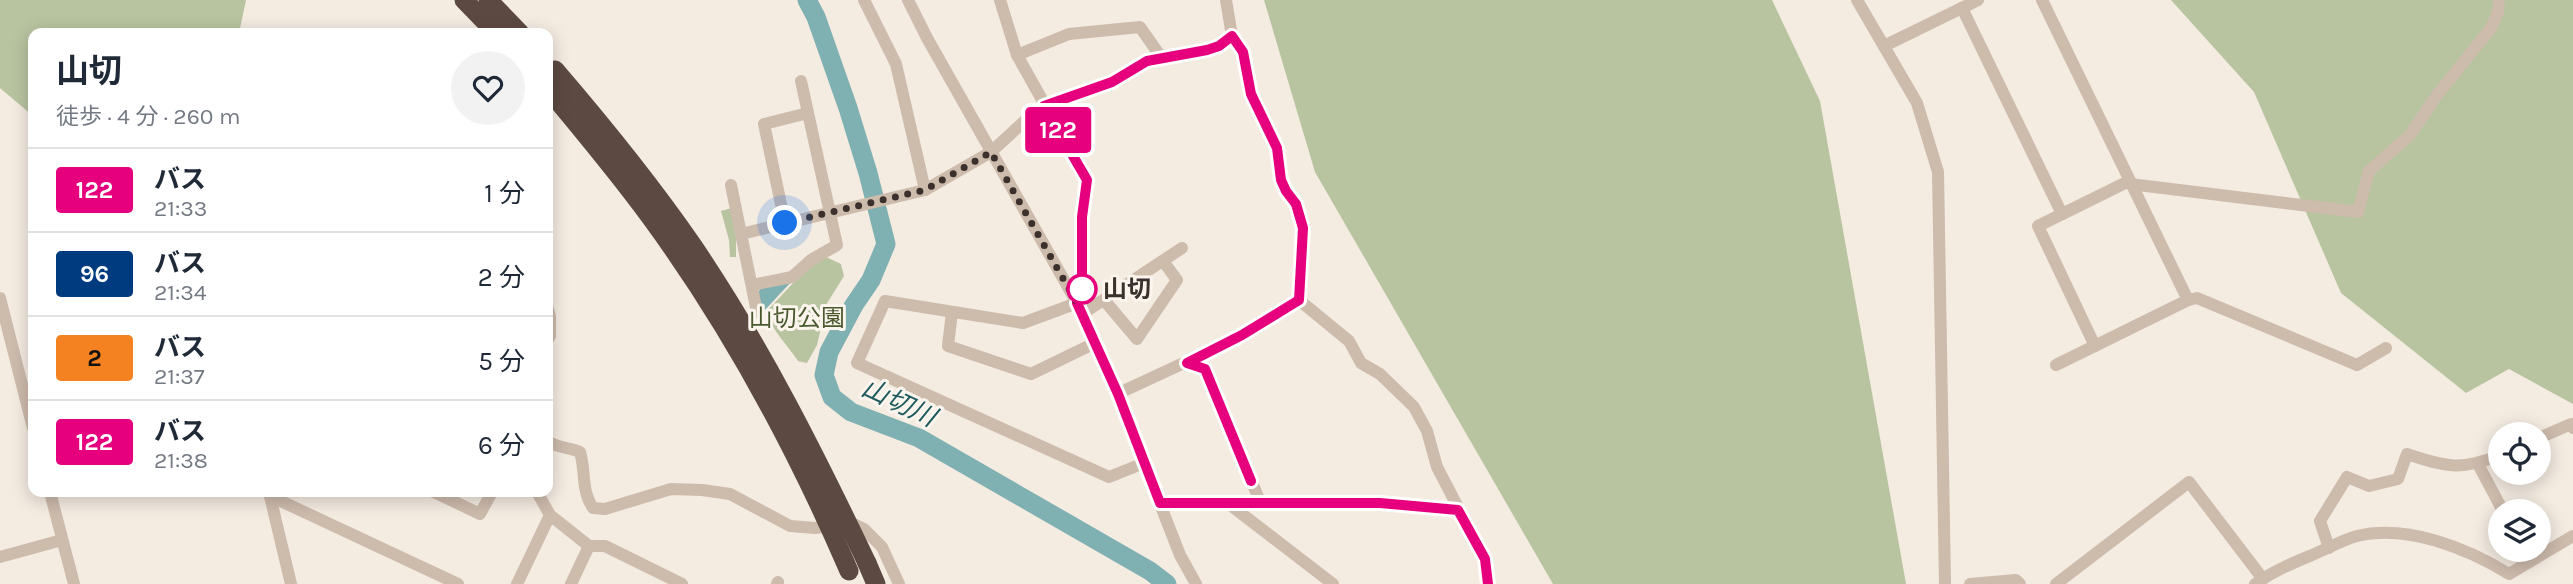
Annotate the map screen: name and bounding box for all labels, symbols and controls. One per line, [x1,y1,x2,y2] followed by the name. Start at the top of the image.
[451,51,525,125] button: heart
[56,52,122,90] text: 山切
[56,103,241,130] text: 徒歩 · 4 分 · 260 m
[1018,107,1098,153] line badge: 122
[1039,116,1077,144] text: 122
[154,164,206,195] text: バス
[76,176,113,204] text: 122
[484,178,525,209] text: 1 分
[154,195,207,222] text: 21:33
[767,205,802,240] your location
[154,248,206,279] text: バス
[80,260,109,288] text: 96
[478,262,525,293] text: 2 分
[1067,274,1097,304] marker: 山切
[1103,275,1151,303] place label: 山切
[154,279,207,306] text: 21:34
[749,304,845,332] park label: 山切公園
[154,332,206,363] text: バス
[87,344,102,372] text: 2
[478,346,525,377] text: 5 分
[154,363,205,390] text: 21:37
[857,372,943,434] water label: 山切川
[154,416,206,447] text: バス
[2488,422,2551,562] map controls
[2488,422,2551,485] button: locate
[76,428,113,456] text: 122
[478,430,525,461] text: 6 分
[154,447,208,474] text: 21:38
[2488,499,2551,562] button: layers

